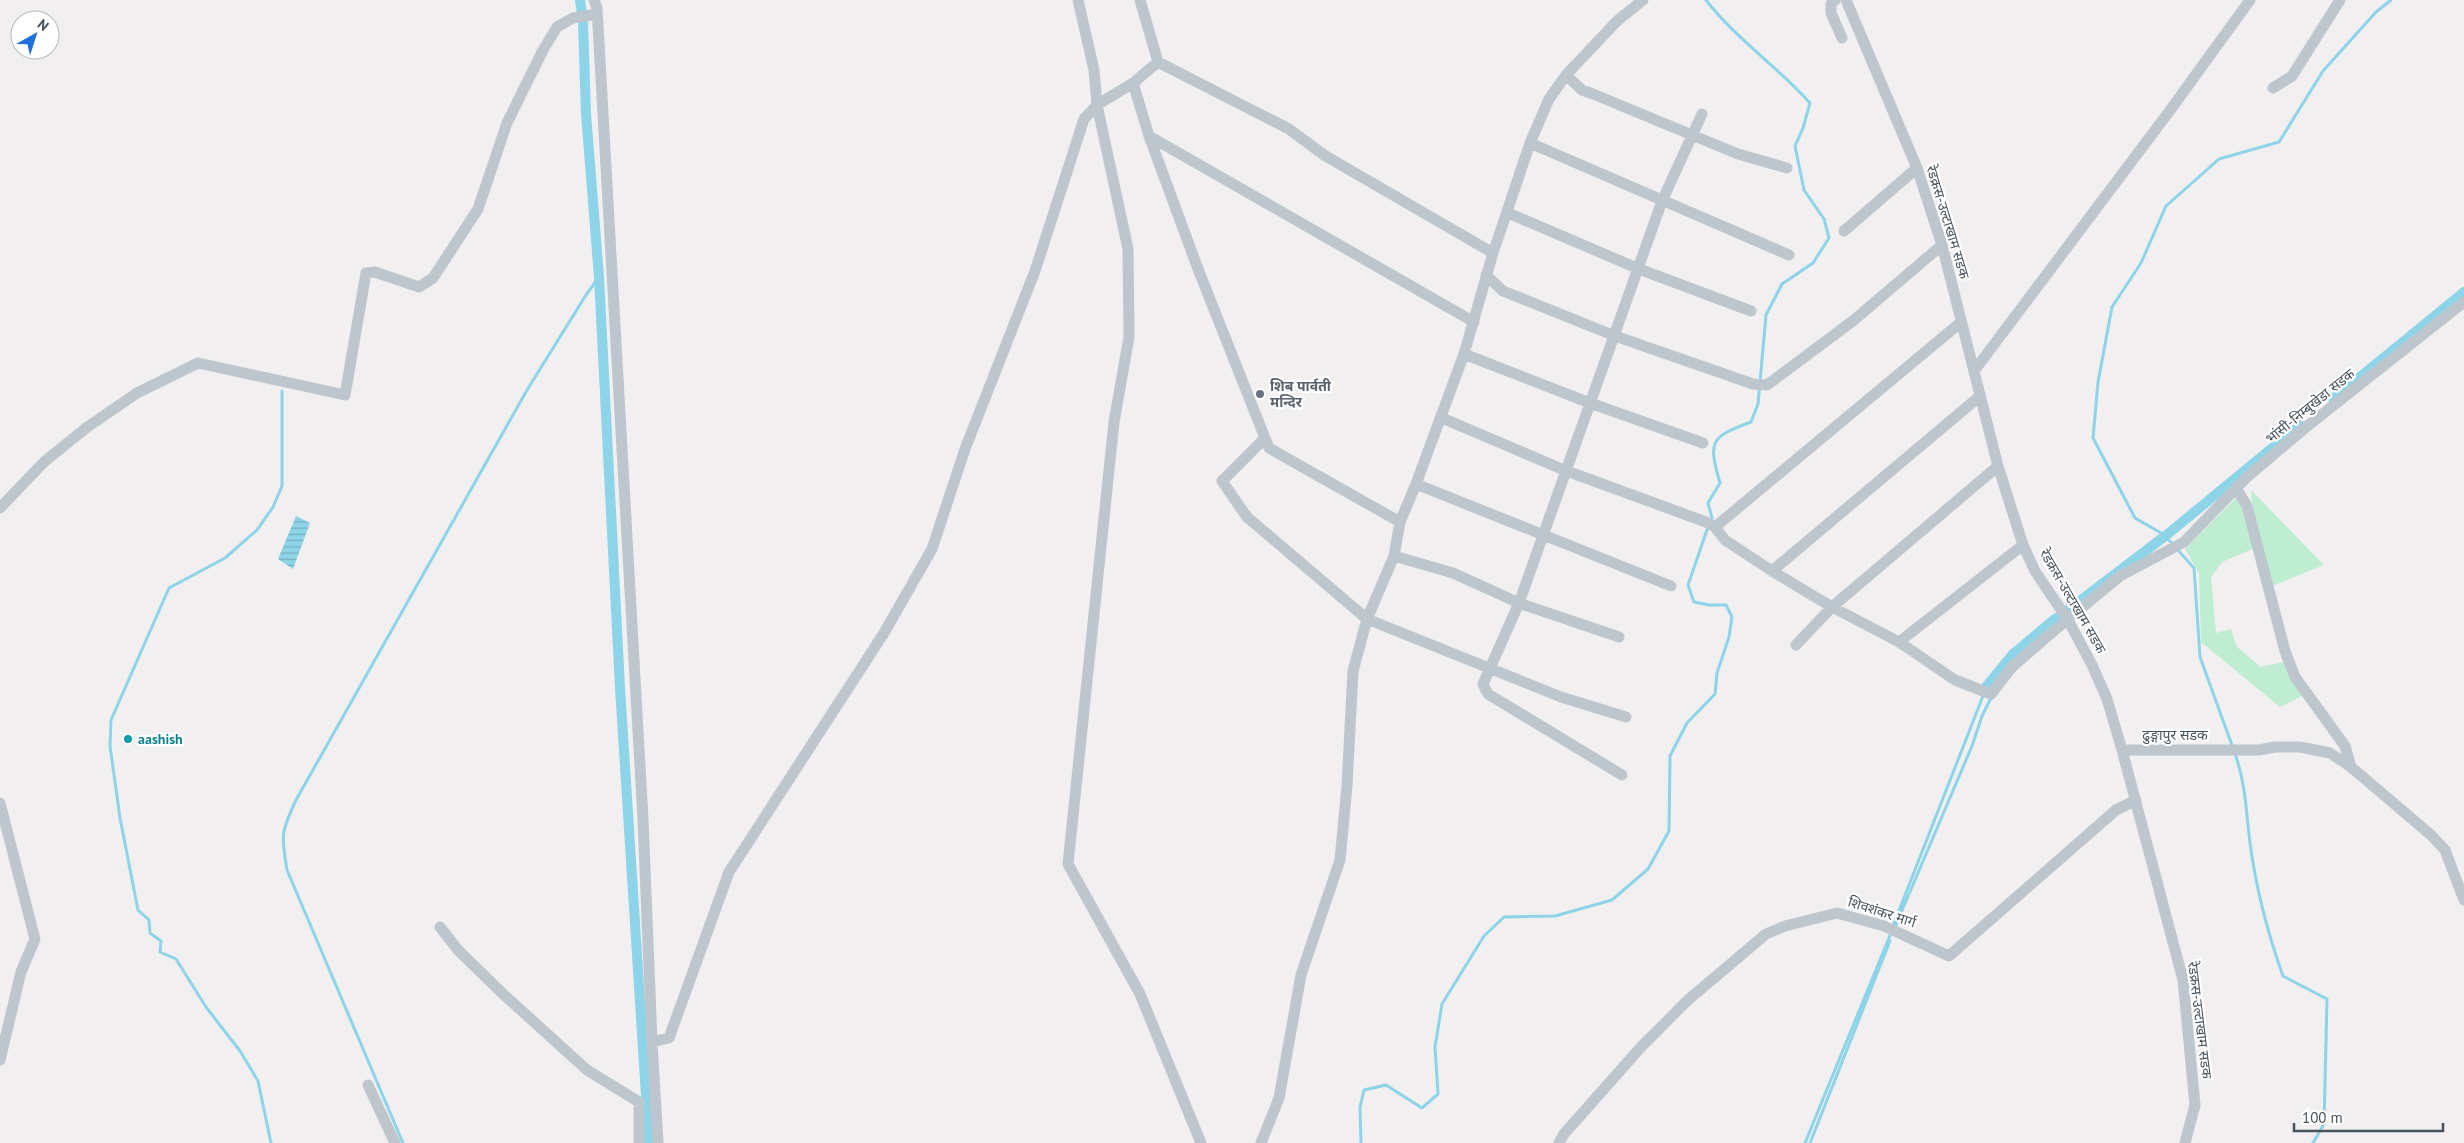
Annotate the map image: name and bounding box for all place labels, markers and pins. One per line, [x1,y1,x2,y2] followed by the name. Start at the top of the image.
[1270,377,1332,411] place label: शिब पार्वती मन्दिर
[1254,388,1266,400] marker: शिब पार्वती मन्दिर
[138,730,183,748] place label: aashish
[122,733,134,745] marker: aashish

